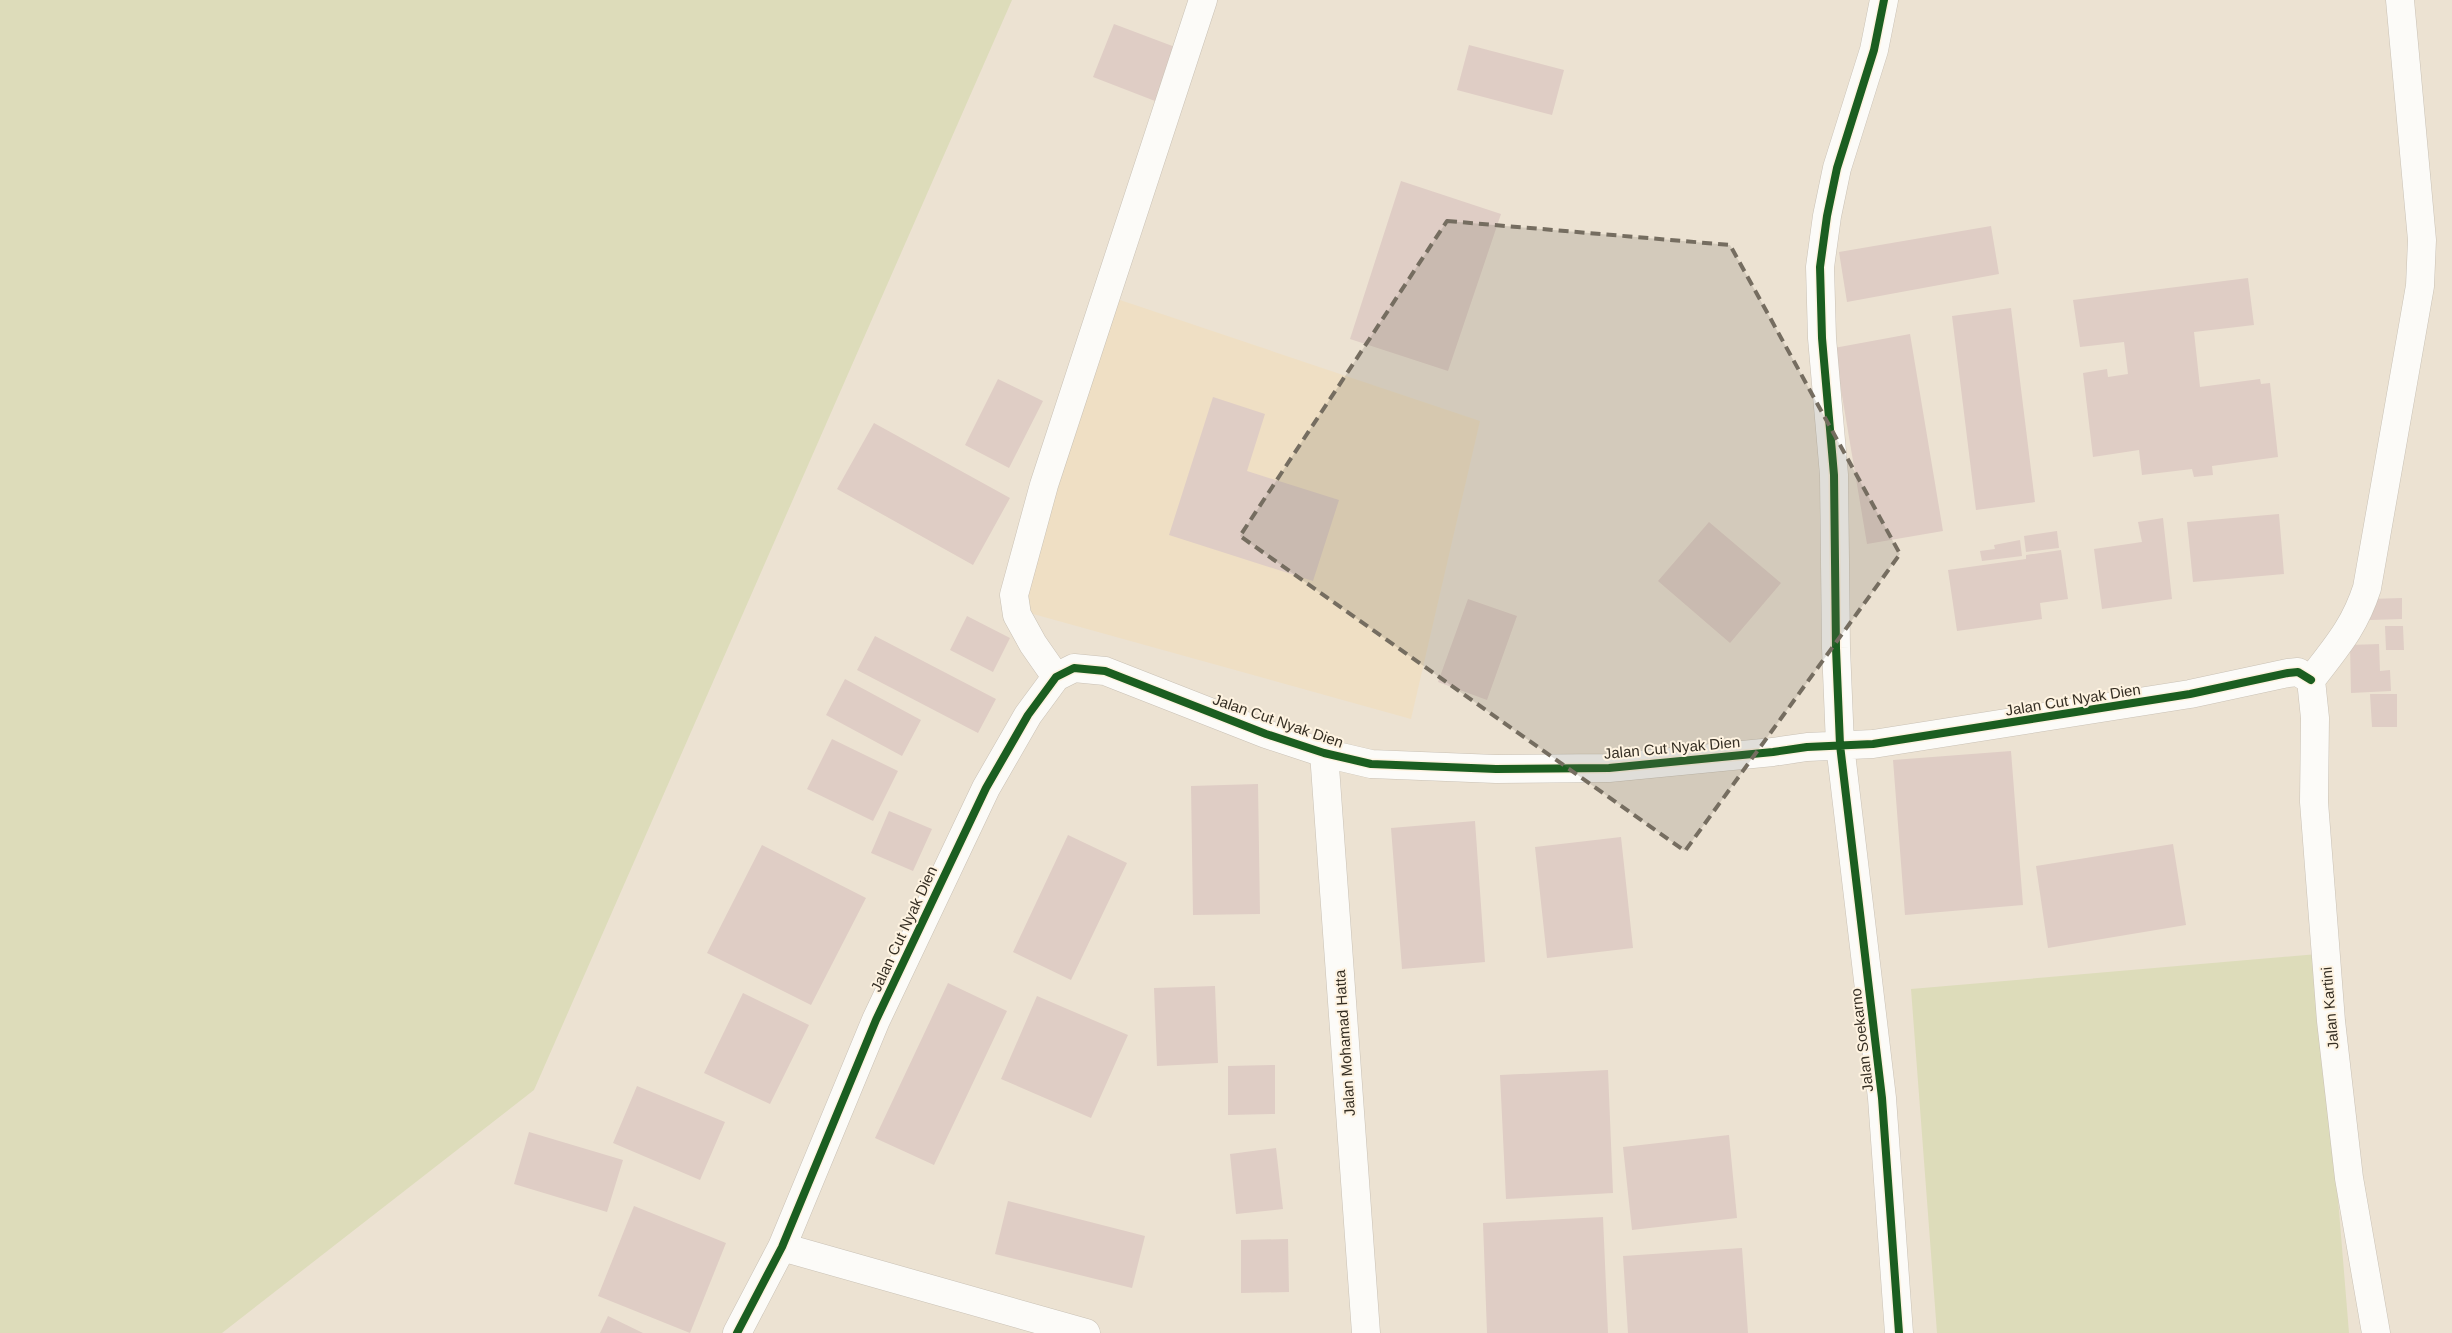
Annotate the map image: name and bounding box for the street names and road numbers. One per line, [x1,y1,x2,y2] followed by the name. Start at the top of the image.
[2004,680,2142,719] street label: Jalan Cut Nyak Dien
[1211,690,1346,751] street label: Jalan Cut Nyak Dien
[1603,733,1741,762] street label: Jalan Cut Nyak Dien
[867,863,940,994] street label: Jalan Cut Nyak Dien
[2317,966,2342,1050] street label: Jalan Kartini
[1331,969,1358,1117] street label: Jalan Mohamad Hatta
[1847,987,1876,1093] street label: Jalan Soekarno

